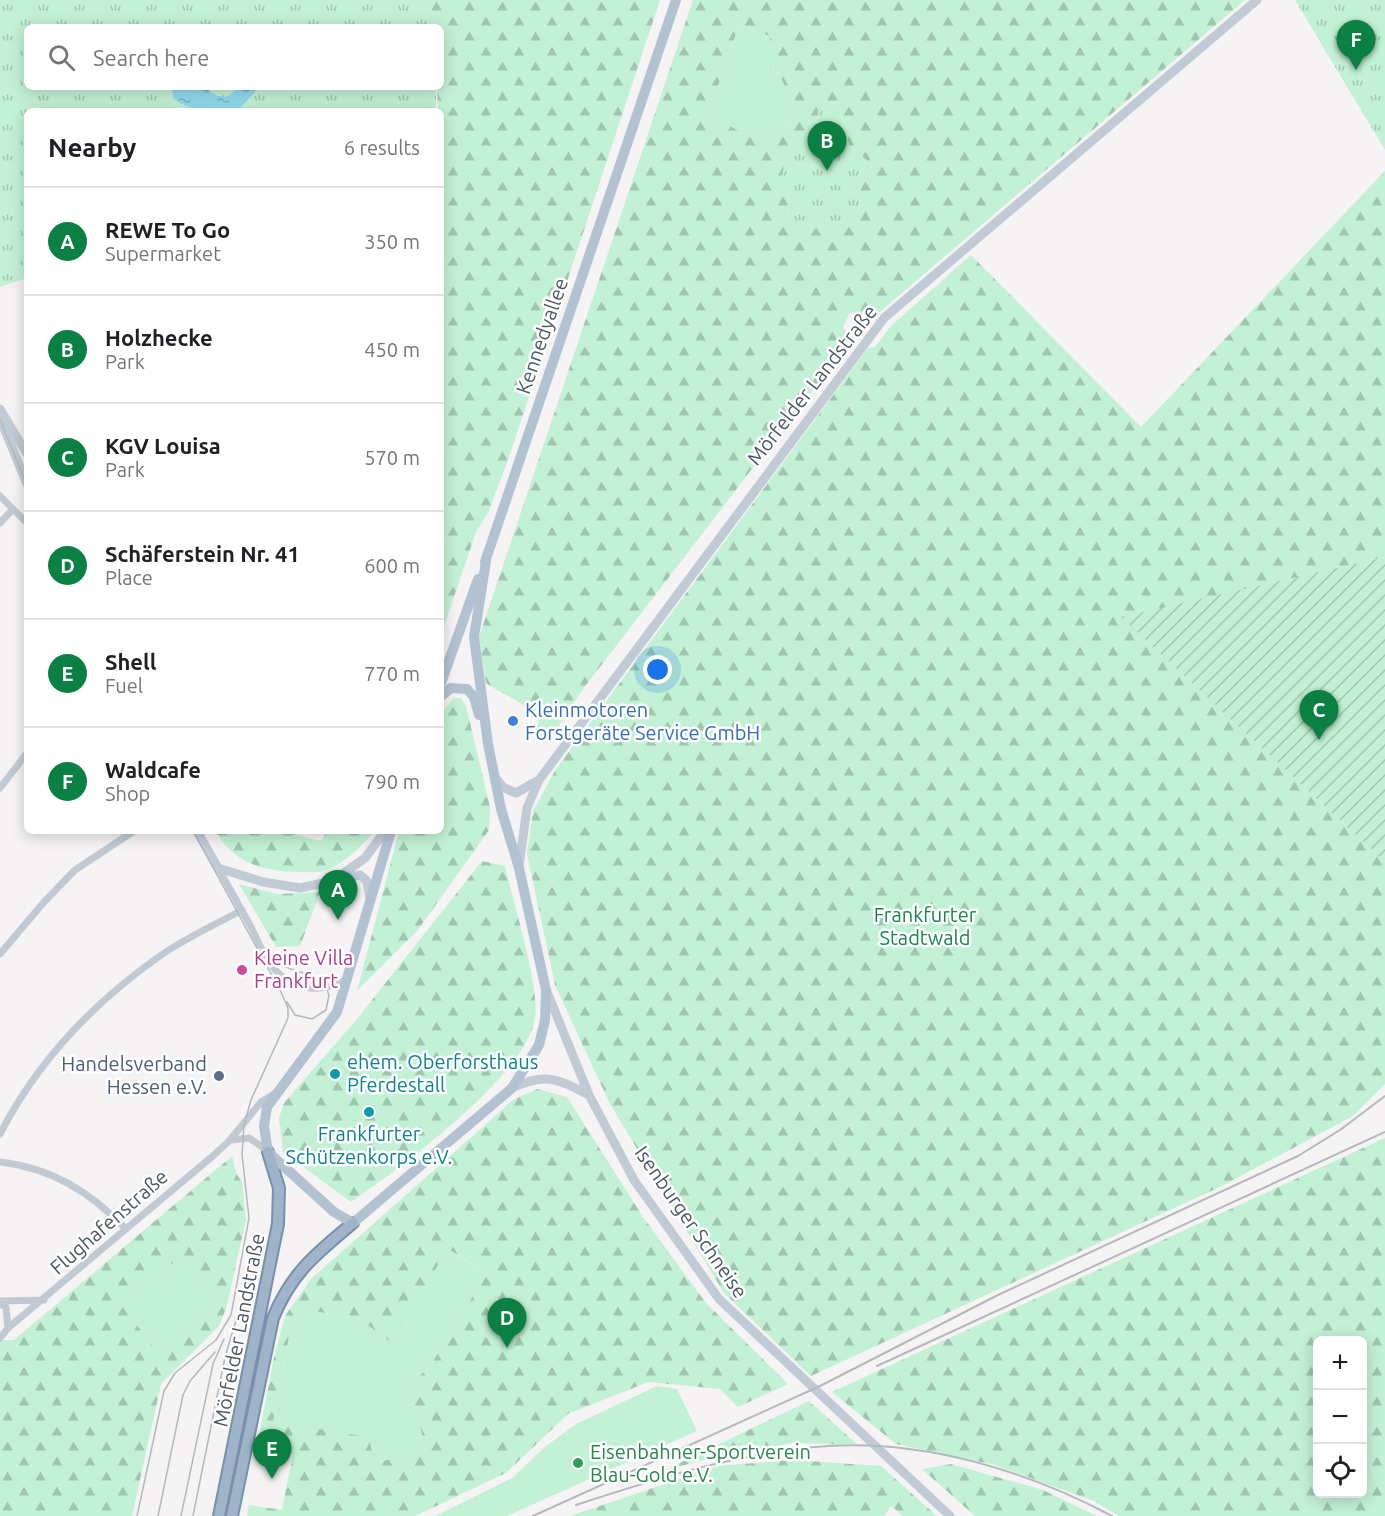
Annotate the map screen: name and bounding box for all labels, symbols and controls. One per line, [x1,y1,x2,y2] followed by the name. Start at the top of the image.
[1336,20,1376,70] pin: F
[24,24,444,90] search box
[45,41,78,74] icon: search
[93,45,209,70] text: Search here
[808,122,846,171] pin: B
[48,133,136,162] text: Nearby
[344,136,420,159] text: 6 results
[105,217,230,242] text: REWE To Go
[60,230,75,253] text: A
[364,230,420,253] text: 350 m
[105,242,221,265] text: Supermarket
[511,275,572,397] street label: Kennedyallee
[742,300,881,469] street label: Mörfelder Landstraße
[105,325,213,350] text: Holzhecke
[61,338,74,361] text: B
[364,338,420,361] text: 450 m
[105,350,145,373] text: Park
[105,433,221,458] text: KGV Louisa
[61,446,74,469] text: C
[364,446,420,469] text: 570 m
[105,458,145,481] text: Park
[105,541,300,566] text: Schäferstein Nr. 41
[60,554,75,577] text: D
[364,554,420,577] text: 600 m
[105,566,153,589] text: Place
[105,649,156,674] text: Shell
[643,655,672,684] your location
[62,662,73,685] text: E
[364,662,420,685] text: 770 m
[105,674,143,697] text: Fuel
[1300,690,1338,740] pin: C
[525,698,760,744] place label: Kleinmotoren Forstgeräte Service GmbH
[506,714,520,728] marker: Kleinmotoren Forstgeräte Service GmbH
[105,757,201,782] text: Waldcafe
[62,770,73,793] text: F
[364,770,420,793] text: 790 m
[105,782,150,805] text: Shop
[318,870,358,920] pin: A
[874,903,977,949] park label: Frankfurter Stadtwald
[254,946,353,992] place label: Kleine Villa Frankfurt
[235,963,249,977] marker: Kleine Villa Frankfurt
[347,1050,538,1096] place label: ehem. Oberforsthaus Pferdestall
[61,1052,207,1098] place label: Handelsverband Hessen e.V.
[328,1067,342,1081] marker: ehem. Oberforsthaus Pferdestall
[212,1069,226,1083] marker: Handelsverband Hessen e.V.
[362,1105,376,1119] marker: Frankfurter Schützenkorps e.V.
[286,1122,452,1168] place label: Frankfurter Schützenkorps e.V.
[630,1141,752,1302] street label: Isenburger Schneise
[45,1164,172,1279] street label: Flughafenstraße
[208,1231,269,1429] street label: Mörfelder Landstraße
[488,1298,526,1348] pin: D
[1313,1336,1367,1498] map controls
[1313,1336,1367,1390] button: +
[1313,1390,1367,1444] button: −
[252,1430,292,1479] pin: E
[590,1440,811,1486] place label: Eisenbahner-Sportverein Blau-Gold e.V.
[1313,1444,1367,1498] button: locate
[571,1456,585,1470] marker: Eisenbahner-Sportverein Blau-Gold e.V.

